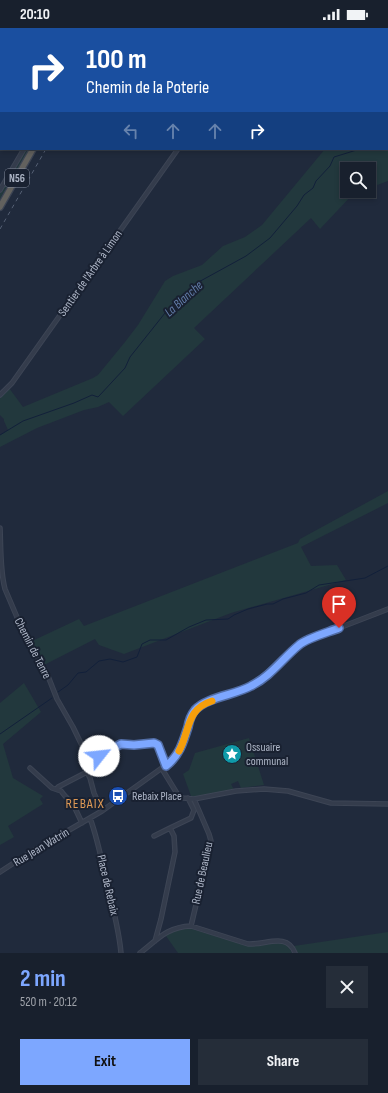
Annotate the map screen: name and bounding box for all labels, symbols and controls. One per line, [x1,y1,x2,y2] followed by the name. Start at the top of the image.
[20,5,50,24] text: 20:10
[86,43,147,76] text: 100 m
[20,44,72,96] icon: right
[86,77,209,98] text: Chemin de la Poterie
[120,120,142,142] icon: left
[162,120,184,142] icon: ahead
[204,120,226,142] icon: ahead
[246,120,268,142] icon: right
[340,162,376,198] map controls
[340,162,376,198] button: search
[5,169,29,187] road number: N56
[55,227,126,319] street label: Sentier de l'Arbre à Limon
[161,277,206,320] water label: La Blanche
[322,587,356,628] pin
[328,593,350,615] icon: arrive
[11,615,54,681] street label: Chemin de Tenre
[78,735,120,777] position arrow
[246,740,288,769] place label: Ossuaire communal
[221,743,243,765] place icon: Ossuaire communal
[107,785,129,807] bus stop icon: Rebaix Place
[132,789,182,804] place label: Rebaix Place
[65,795,105,812] district label: REBAIX
[10,825,72,870] street label: Rue Jean Watrin
[189,841,216,906] street label: Rue de Beaulieu
[93,853,122,917] street label: Place de Rebaix
[20,964,66,993] text: 2 min
[326,966,368,1008] button: close
[20,994,77,1010] text: 520 m · 20:12
[20,1039,190,1085] button: Exit
[198,1039,368,1085] button: Share

